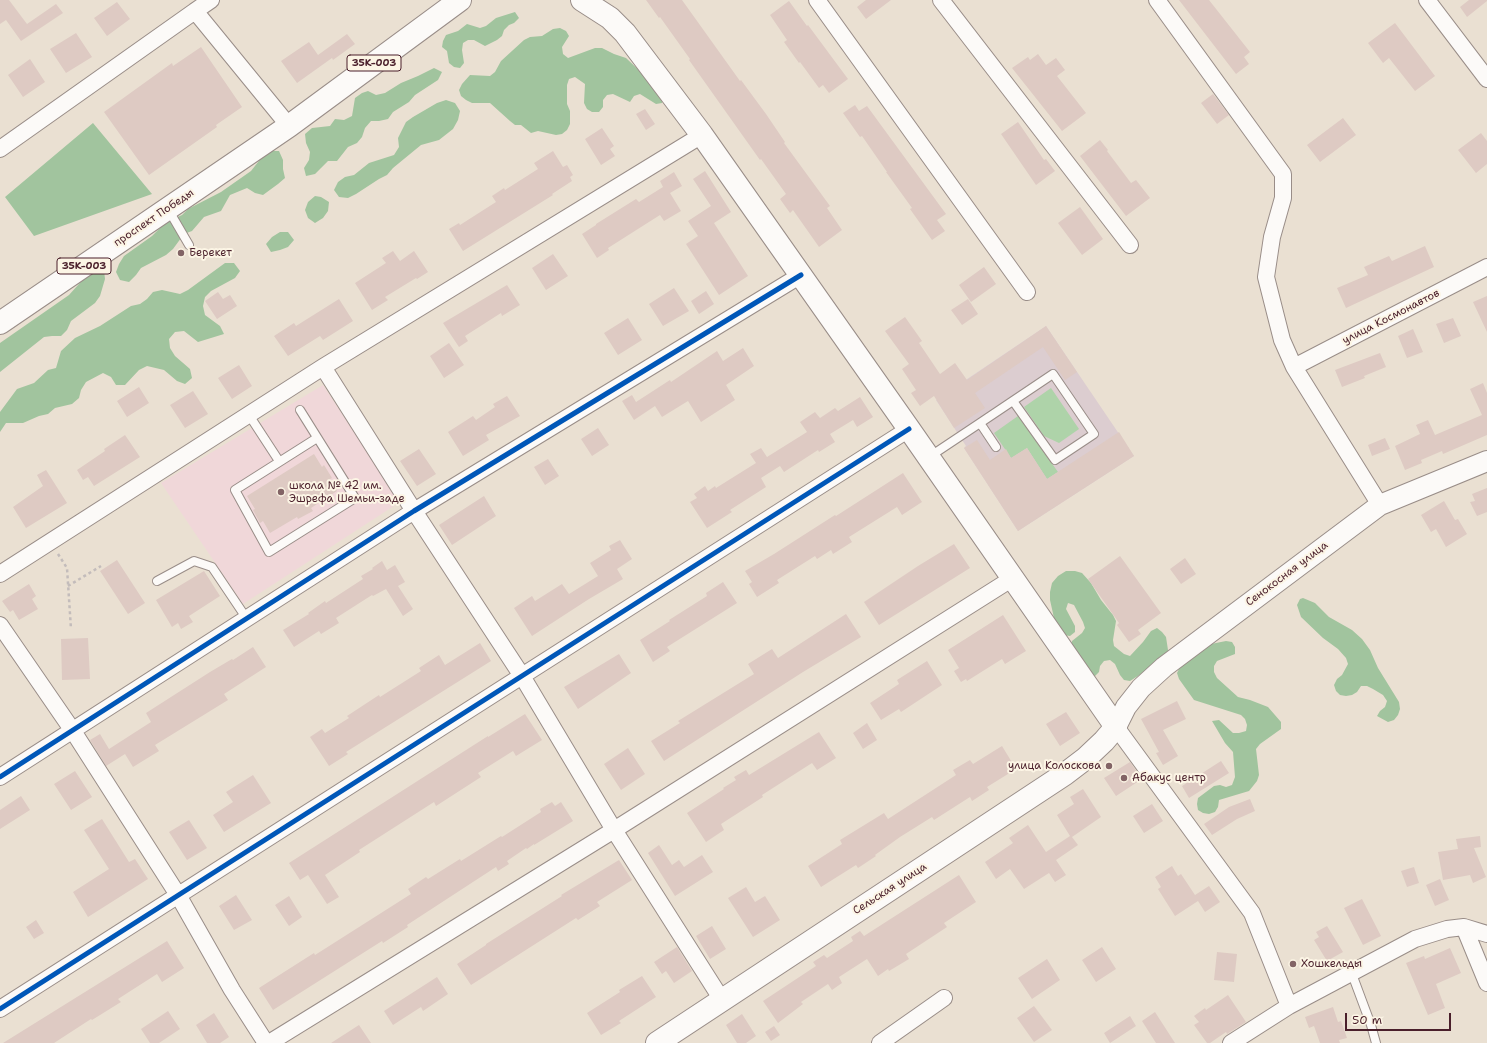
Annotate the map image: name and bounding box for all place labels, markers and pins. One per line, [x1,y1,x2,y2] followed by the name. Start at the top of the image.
[189,246,232,260] place label: Берекет
[176,248,186,258] marker: Берекет
[289,479,405,505] place label: школа № 42 им. Эшрефа Шемьи-заде
[276,487,286,497] marker: школа № 42 им. Эшрефа Шемьи-заде
[1008,759,1101,773] place label: улица Колоскова
[1104,761,1114,771] marker: улица Колоскова
[1132,771,1206,785] place label: Абакус центр
[1119,773,1129,783] marker: Абакус центр
[1301,957,1362,971] place label: Хошкельды
[1288,959,1298,969] marker: Хошкельды

